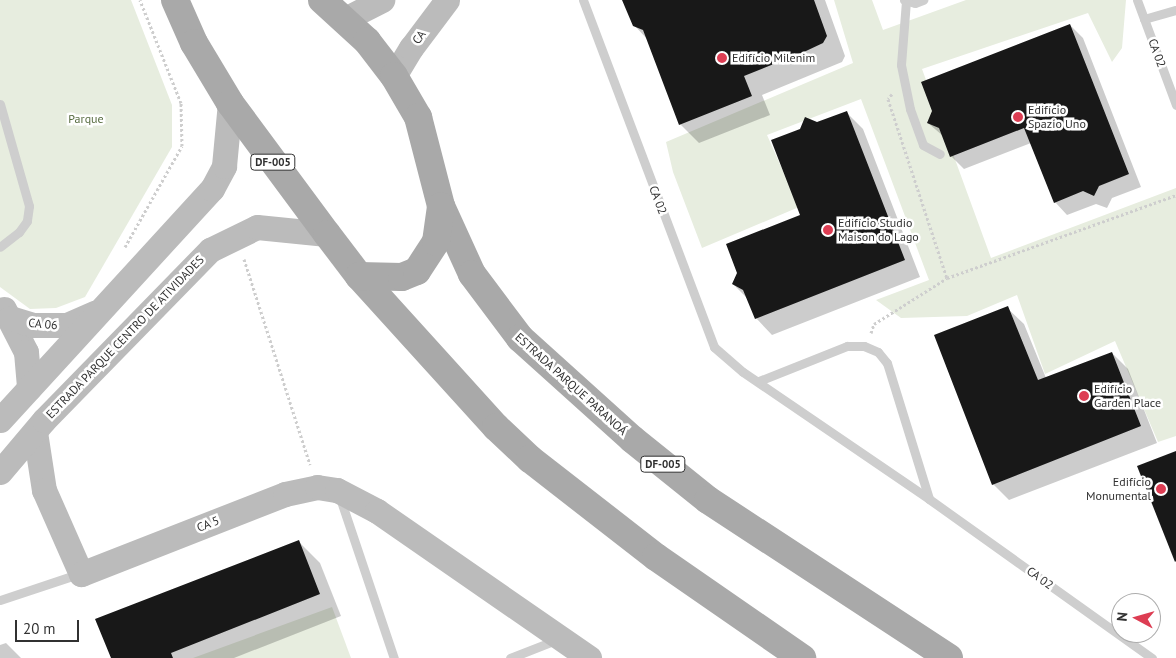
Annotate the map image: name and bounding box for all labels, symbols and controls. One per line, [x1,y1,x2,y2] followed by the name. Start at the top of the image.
[409,27,429,47] street label: CA
[1145,37,1169,69] street label: CA 02
[732,51,815,65] place label: Edifício Milenim
[716,52,728,64] marker: Edifício Milenim
[1028,103,1086,131] place label: Edifício Spazio Uno
[1012,111,1024,123] marker: Edifício Spazio Uno
[68,112,104,126] park label: Parque
[249,154,297,170] road number: DF-005
[646,184,670,216] street label: CA 02
[838,216,919,244] place label: Edifício Studio Maison do Lago
[822,224,834,236] marker: Edifício Studio Maison do Lago
[43,252,207,422] street label: ESTRADA PARQUE CENTRO DE ATIVIDADES
[28,316,58,332] street label: CA 06
[512,330,630,438] street label: ESTRADA PARQUE PARANOÁ
[1094,382,1161,410] place label: Edifício Garden Place
[1078,390,1090,402] marker: Edifício Garden Place
[639,456,687,472] road number: DF-005
[1086,475,1151,503] place label: Edifício Monumental
[1155,483,1167,495] marker: Edifício Monumental
[195,513,221,535] street label: CA 5
[1024,563,1056,593] street label: CA 02
[1111,593,1161,643] north arrow
[18,610,81,642] scale bar
[1113,611,1132,622] text: N
[23,619,56,638] text: 20 m

